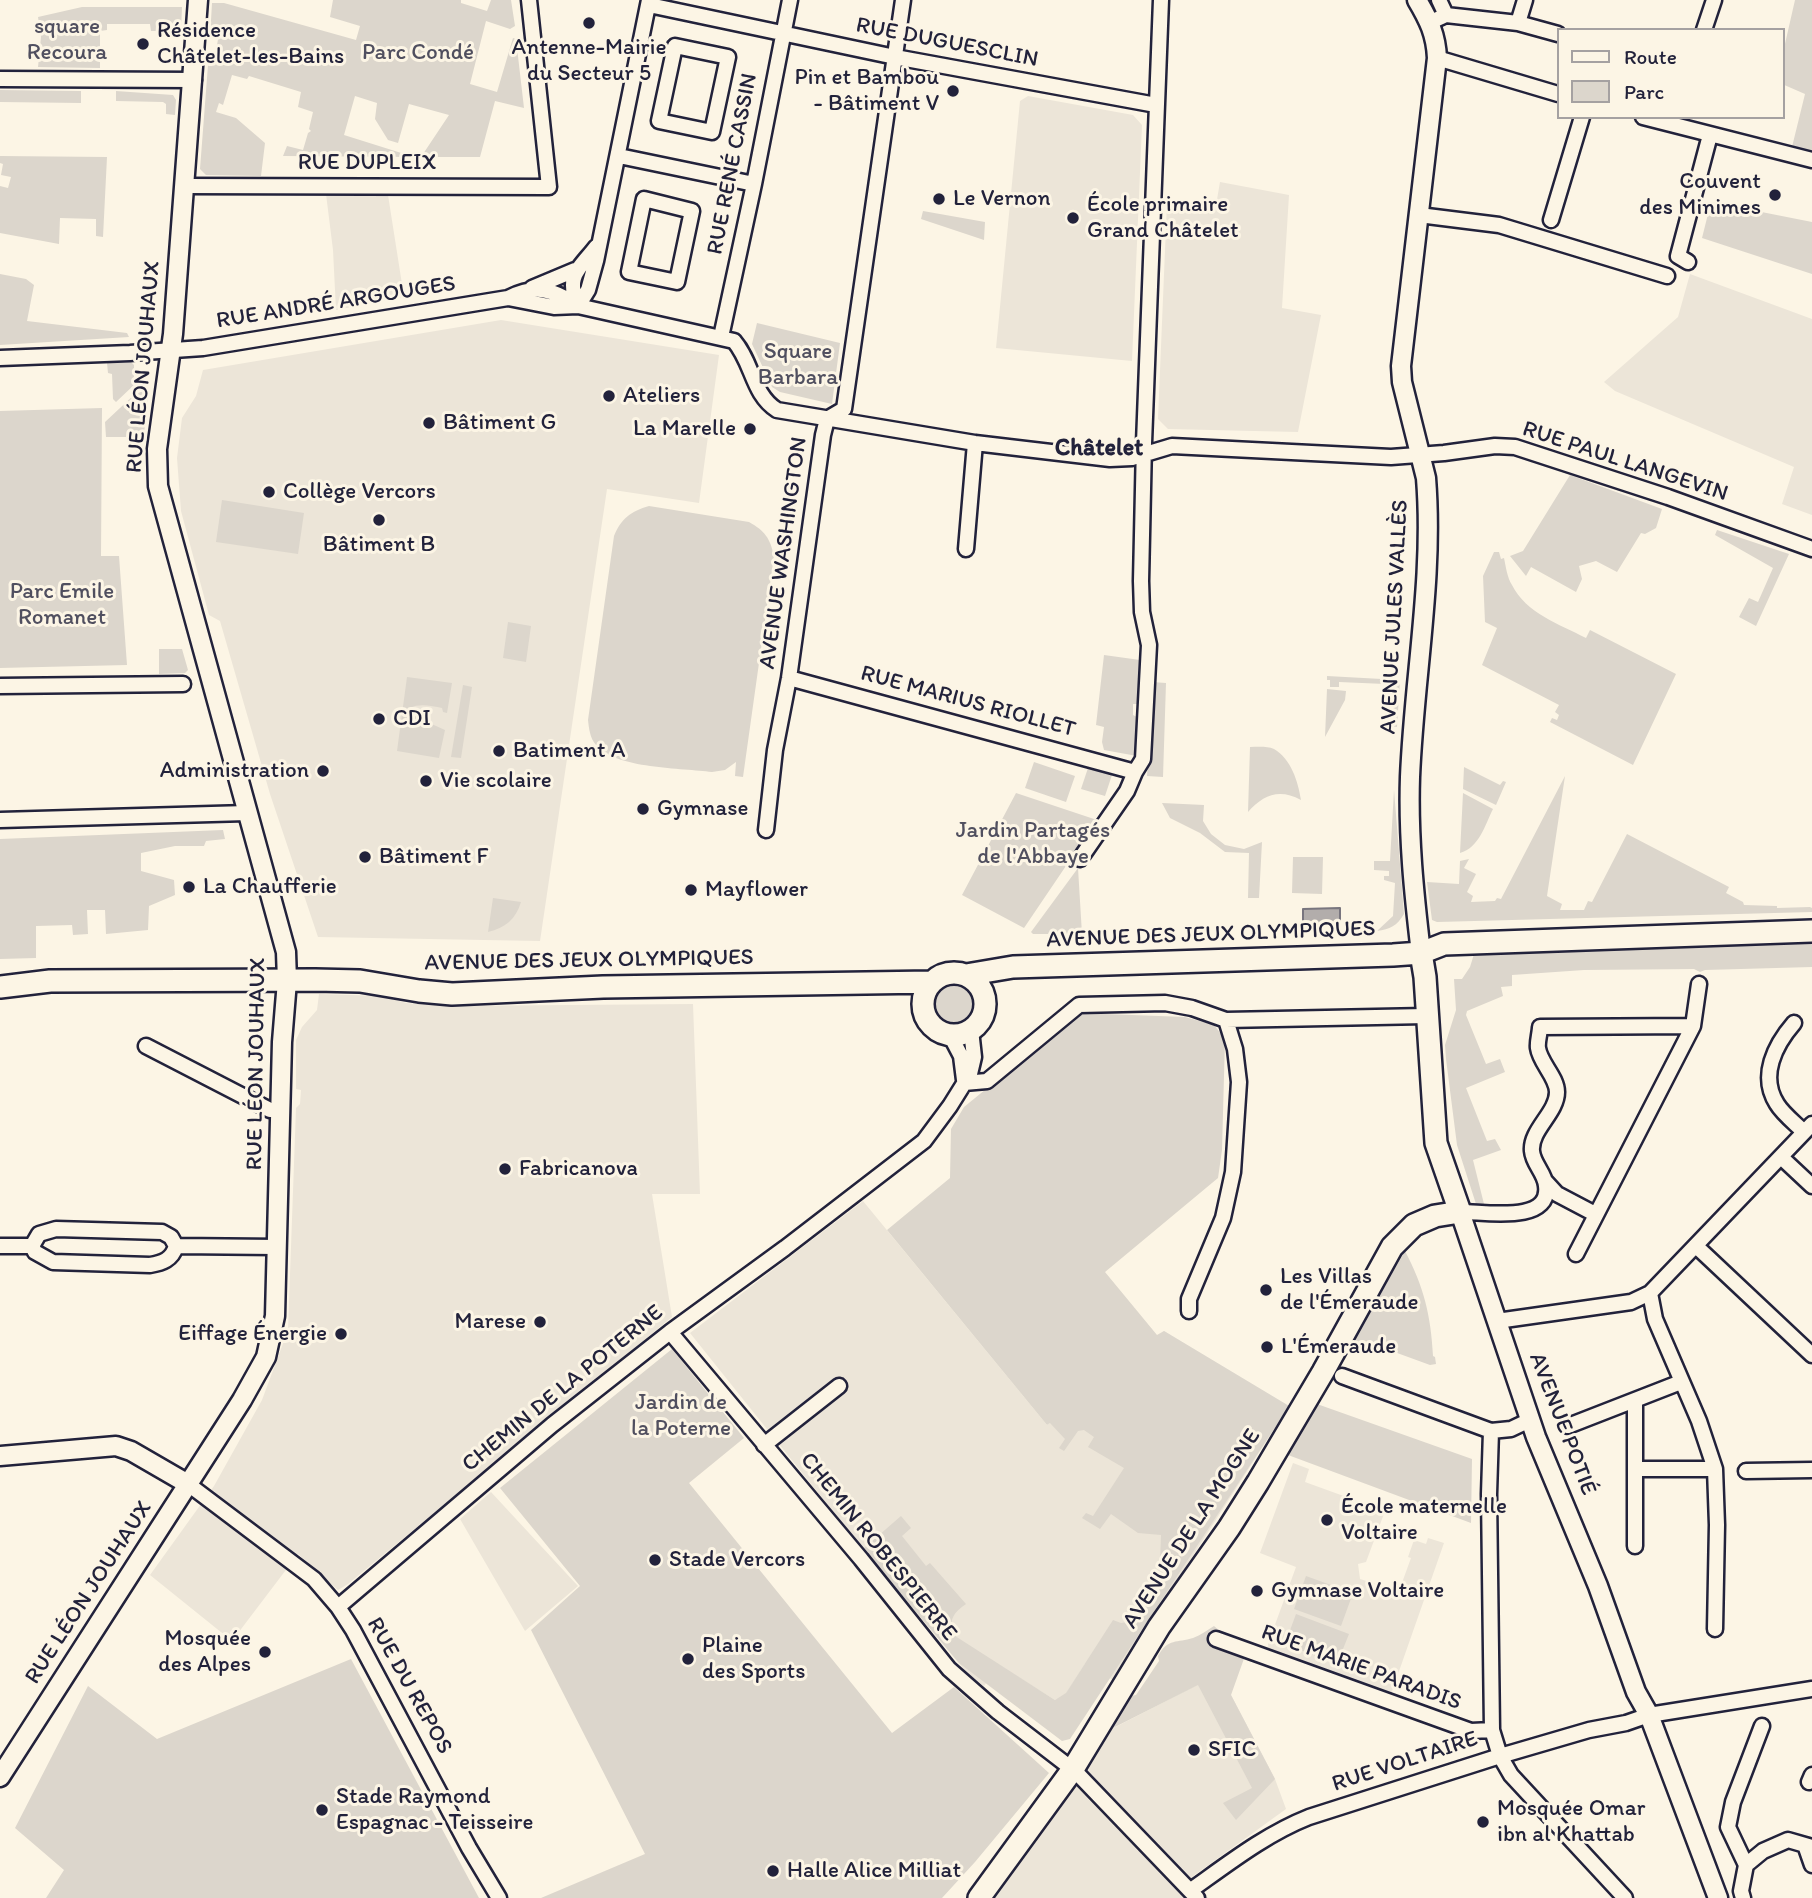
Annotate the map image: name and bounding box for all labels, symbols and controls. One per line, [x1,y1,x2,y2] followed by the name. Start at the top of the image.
[854,12,1040,74] street label: RUE DUGUESCLIN
[27,13,107,67] park label: square Recoura
[581,15,597,31] marker: Antenne-Mairie du Secteur 5
[157,17,344,71] place label: Résidence Châtelet-les-Bains
[1556,28,1784,119] legend
[511,34,667,88] place label: Antenne-Mairie du Secteur 5
[135,36,151,52] marker: Résidence Châtelet-les-Bains
[362,39,474,67] park label: Parc Condé
[1624,44,1677,69] text: Route
[794,64,939,118] place label: Pin et Bambou - Bâtiment V
[702,71,764,257] street label: RUE RENÉ CASSIN
[1624,79,1664,104] text: Parc
[945,83,961,99] marker: Pin et Bambou - Bâtiment V
[298,149,436,177] street label: RUE DUPLEIX
[1639,168,1761,222] place label: Couvent des Minimes
[953,185,1050,213] place label: Le Vernon
[1767,187,1783,203] marker: Couvent des Minimes
[931,191,947,207] marker: Le Vernon
[1087,191,1239,245] place label: École primaire Grand Châtelet
[1065,210,1081,226] marker: École primaire Grand Châtelet
[121,260,167,474] street label: RUE LÉON JOUHAUX
[214,270,458,336] street label: RUE ANDRÉ ARGOUGES
[758,338,838,392] park label: Square Barbara
[623,382,700,410] place label: Ateliers
[601,388,617,404] marker: Ateliers
[443,409,556,437] place label: Bâtiment G
[421,415,437,431] marker: Bâtiment G
[633,415,736,443] place label: La Marelle
[1519,416,1731,508] street label: RUE PAUL LANGEVIN
[742,421,758,437] marker: La Marelle
[754,435,814,671] street label: AVENUE WASHINGTON
[1055,435,1143,463] district label: Châtelet
[283,478,436,506] place label: Collège Vercors
[261,484,277,500] marker: Collège Vercors
[1375,499,1415,735] street label: AVENUE JULES VALLÈS
[371,512,387,528] marker: Bâtiment B
[323,531,435,559] place label: Bâtiment B
[10,578,114,632] park label: Parc Emile Romanet
[857,660,1079,744] street label: RUE MARIUS RIOLLET
[393,705,431,733] place label: CDI
[371,711,387,727] marker: CDI
[513,737,625,765] place label: Batiment A
[491,743,507,759] marker: Batiment A
[160,757,309,785] place label: Administration
[315,763,331,779] marker: Administration
[440,767,552,795] place label: Vie scolaire
[418,773,434,789] marker: Vie scolaire
[657,795,748,823] place label: Gymnase
[635,801,651,817] marker: Gymnase
[956,817,1110,871] park label: Jardin Partagés de l'Abbaye
[379,843,488,871] place label: Bâtiment F
[357,849,373,865] marker: Bâtiment F
[203,873,337,901] place label: La Chaufferie
[705,876,808,904] place label: Mayflower
[181,879,197,895] marker: La Chaufferie
[683,882,699,898] marker: Mayflower
[1046,915,1376,955] street label: AVENUE DES JEUX OLYMPIQUES
[424,944,754,978] street label: AVENUE DES JEUX OLYMPIQUES
[241,957,273,1171] street label: RUE LÉON JOUHAUX
[519,1155,638,1183] place label: Fabricanova
[497,1161,513,1177] marker: Fabricanova
[1280,1263,1419,1317] place label: Les Villas de l'Émeraude
[1258,1282,1274,1298] marker: Les Villas de l'Émeraude
[457,1299,669,1479] street label: CHEMIN DE LA POTERNE
[455,1308,526,1336] place label: Marese
[532,1314,548,1330] marker: Marese
[178,1320,327,1348] place label: Eiffage Énergie
[333,1326,349,1342] marker: Eiffage Énergie
[1281,1333,1396,1361] place label: L'Émeraude
[1259,1339,1275,1355] marker: L'Émeraude
[1522,1349,1602,1499] street label: AVENUE POTIÉ
[631,1389,731,1443] park label: Jardin de la Poterne
[1117,1424,1267,1634] street label: AVENUE DE LA MOGNE
[793,1447,963,1647] street label: CHEMIN ROBESPIERRE
[1341,1493,1507,1547] place label: École maternelle Voltaire
[20,1496,158,1690] street label: RUE LÉON JOUHAUX
[1319,1512,1335,1528] marker: École maternelle Voltaire
[669,1546,805,1574] place label: Stade Vercors
[647,1552,663,1568] marker: Stade Vercors
[1271,1577,1444,1605] place label: Gymnase Voltaire
[1249,1583,1265,1599] marker: Gymnase Voltaire
[360,1613,458,1759] street label: RUE DU REPOS
[1257,1619,1465,1717] street label: RUE MARIE PARADIS
[158,1625,251,1679] place label: Mosquée des Alpes
[702,1632,805,1686] place label: Plaine des Sports
[257,1644,273,1660] marker: Mosquée des Alpes
[680,1651,696,1667] marker: Plaine des Sports
[1329,1725,1481,1799] street label: RUE VOLTAIRE
[1208,1736,1256,1764] place label: SFIC
[1186,1742,1202,1758] marker: SFIC
[336,1783,533,1837] place label: Stade Raymond Espagnac - Teisseire
[1497,1795,1645,1849] place label: Mosquée Omar ibn al Khattab
[314,1802,330,1818] marker: Stade Raymond Espagnac - Teisseire
[1475,1814,1491,1830] marker: Mosquée Omar ibn al Khattab
[787,1857,961,1885] place label: Halle Alice Milliat
[765,1863,781,1879] marker: Halle Alice Milliat

